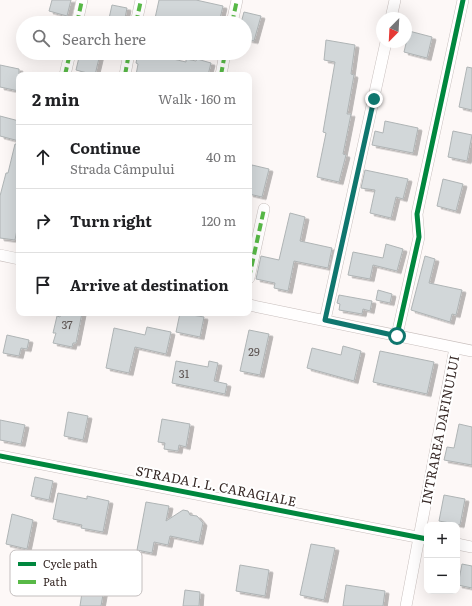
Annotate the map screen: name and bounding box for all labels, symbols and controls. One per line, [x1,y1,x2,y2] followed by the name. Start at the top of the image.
[376,12,412,48] north arrow
[16,16,252,60] search box
[30,27,52,49] icon: search
[62,27,146,50] text: Search here
[32,86,80,111] text: 2 min
[158,89,236,108] text: Walk · 160 m
[365,90,383,108] route end
[70,136,140,159] text: Continue
[32,146,54,168] icon: ahead
[206,147,236,166] text: 40 m
[70,159,175,178] text: Strada Câmpului
[70,209,152,232] text: Turn right
[32,210,54,232] icon: right
[201,211,236,230] text: 120 m
[70,273,229,296] text: Arrive at destination
[32,274,54,296] icon: arrive
[61,316,73,332] house number: 37
[388,327,406,345] route start
[248,343,260,359] house number: 29
[416,354,463,506] street label: INTRAREA DAFINULUI
[179,365,190,381] house number: 31
[134,461,298,510] street label: STRADA I. L. CARAGIALE
[424,522,460,594] map controls
[424,522,460,558] button: +
[10,550,142,596] legend
[43,555,98,571] text: Cycle path
[424,558,460,594] button: −
[43,573,67,589] text: Path

